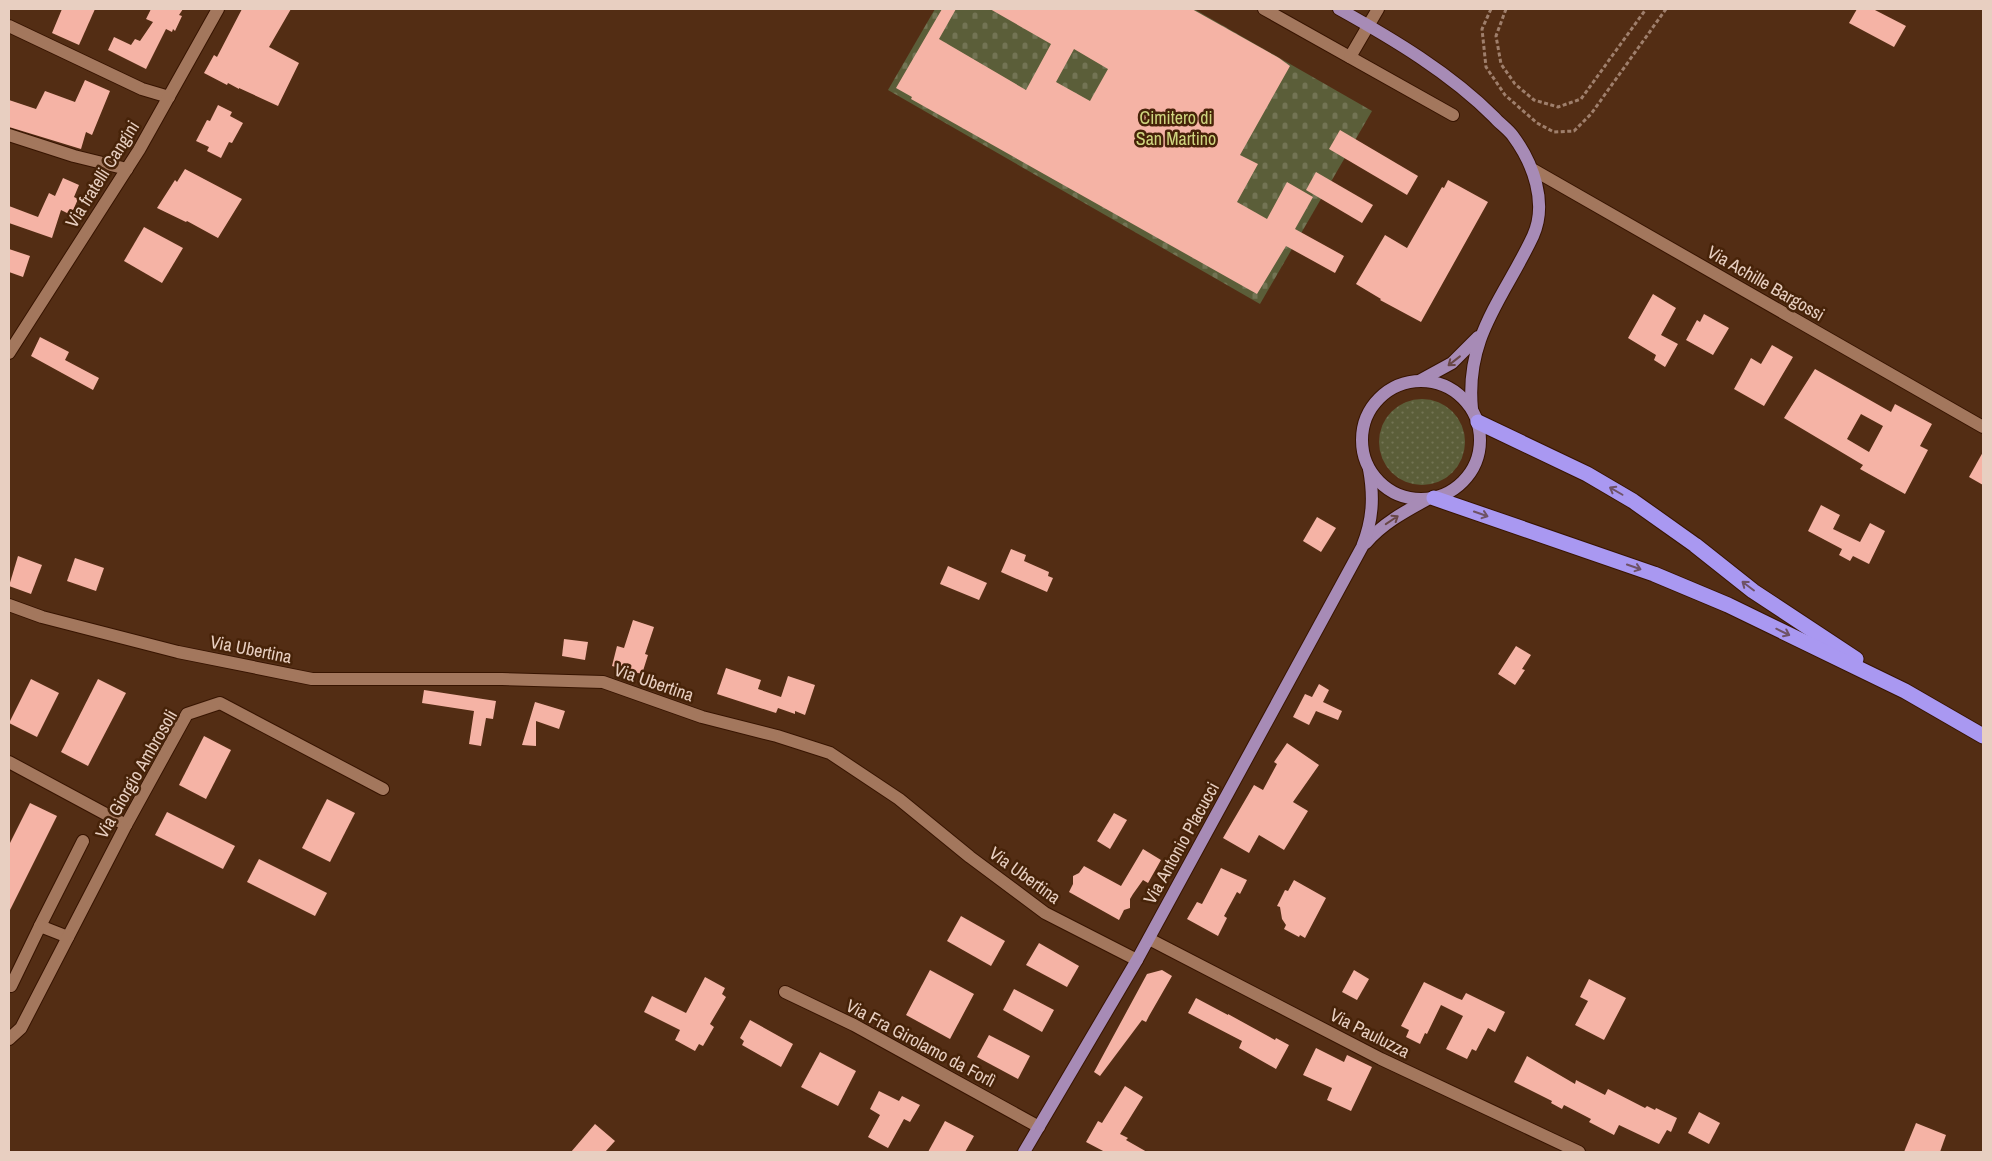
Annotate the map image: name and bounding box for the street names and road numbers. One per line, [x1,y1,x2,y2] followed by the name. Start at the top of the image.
[59,116,145,232] street label: Via fratelli Cangini
[1703,239,1829,327] street label: Via Achille Bargossi
[208,629,294,669] street label: Via Ubertina
[611,657,697,707] street label: Via Ubertina
[89,705,183,843] street label: Via Giorgio Ambrosoli
[1137,777,1225,909] street label: Via Antonio Placucci
[984,841,1066,909] street label: Via Ubertina
[842,993,1000,1093] street label: Via Fra Girolamo da Forlì
[1326,1002,1414,1064] street label: Via Pauluzza

